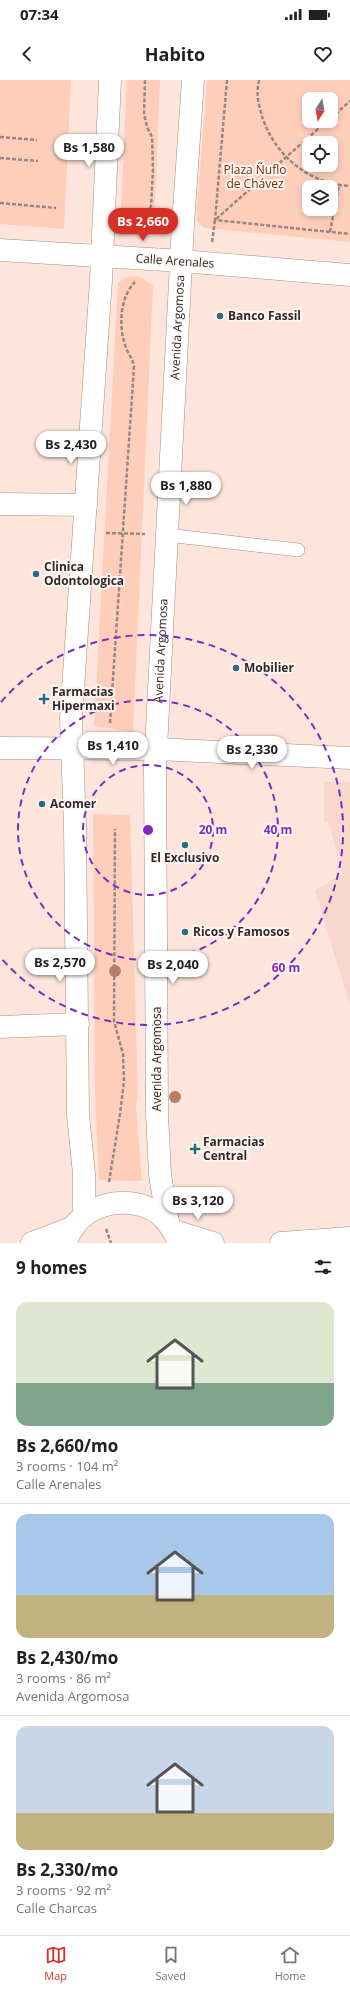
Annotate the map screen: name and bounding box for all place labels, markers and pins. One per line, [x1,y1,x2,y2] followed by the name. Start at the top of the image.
[48,134,130,168] pin: Bs 1,580
[102,208,184,242] pin: Bs 2,660
[228,307,301,324] place label: Banco Fassil
[215,311,225,321] marker: Banco Fassil
[30,431,112,465] pin: Bs 2,430
[145,472,227,506] pin: Bs 1,880
[44,558,124,589] place label: Clinica Odontologica
[31,569,41,579] marker: Clinica Odontologica
[244,659,294,676] place label: Mobilier
[231,663,241,673] marker: Mobilier
[52,683,115,714] place label: Farmacias Hipermaxi
[39,694,49,704] marker: Farmacias Hipermaxi
[72,732,154,766] pin: Bs 1,410
[211,736,293,770] pin: Bs 2,330
[50,795,97,812] place label: Acomer
[37,799,47,809] marker: Acomer
[141,823,155,837] centre of rings
[180,840,190,850] marker: El Exclusivo
[151,849,219,866] place label: El Exclusivo
[193,923,290,940] place label: Ricos y Famosos
[180,927,190,937] marker: Ricos y Famosos
[19,949,101,983] pin: Bs 2,570
[132,951,214,985] pin: Bs 2,040
[203,1133,264,1164] place label: Farmacias Central
[190,1144,200,1154] marker: Farmacias Central
[157,1187,239,1221] pin: Bs 3,120

